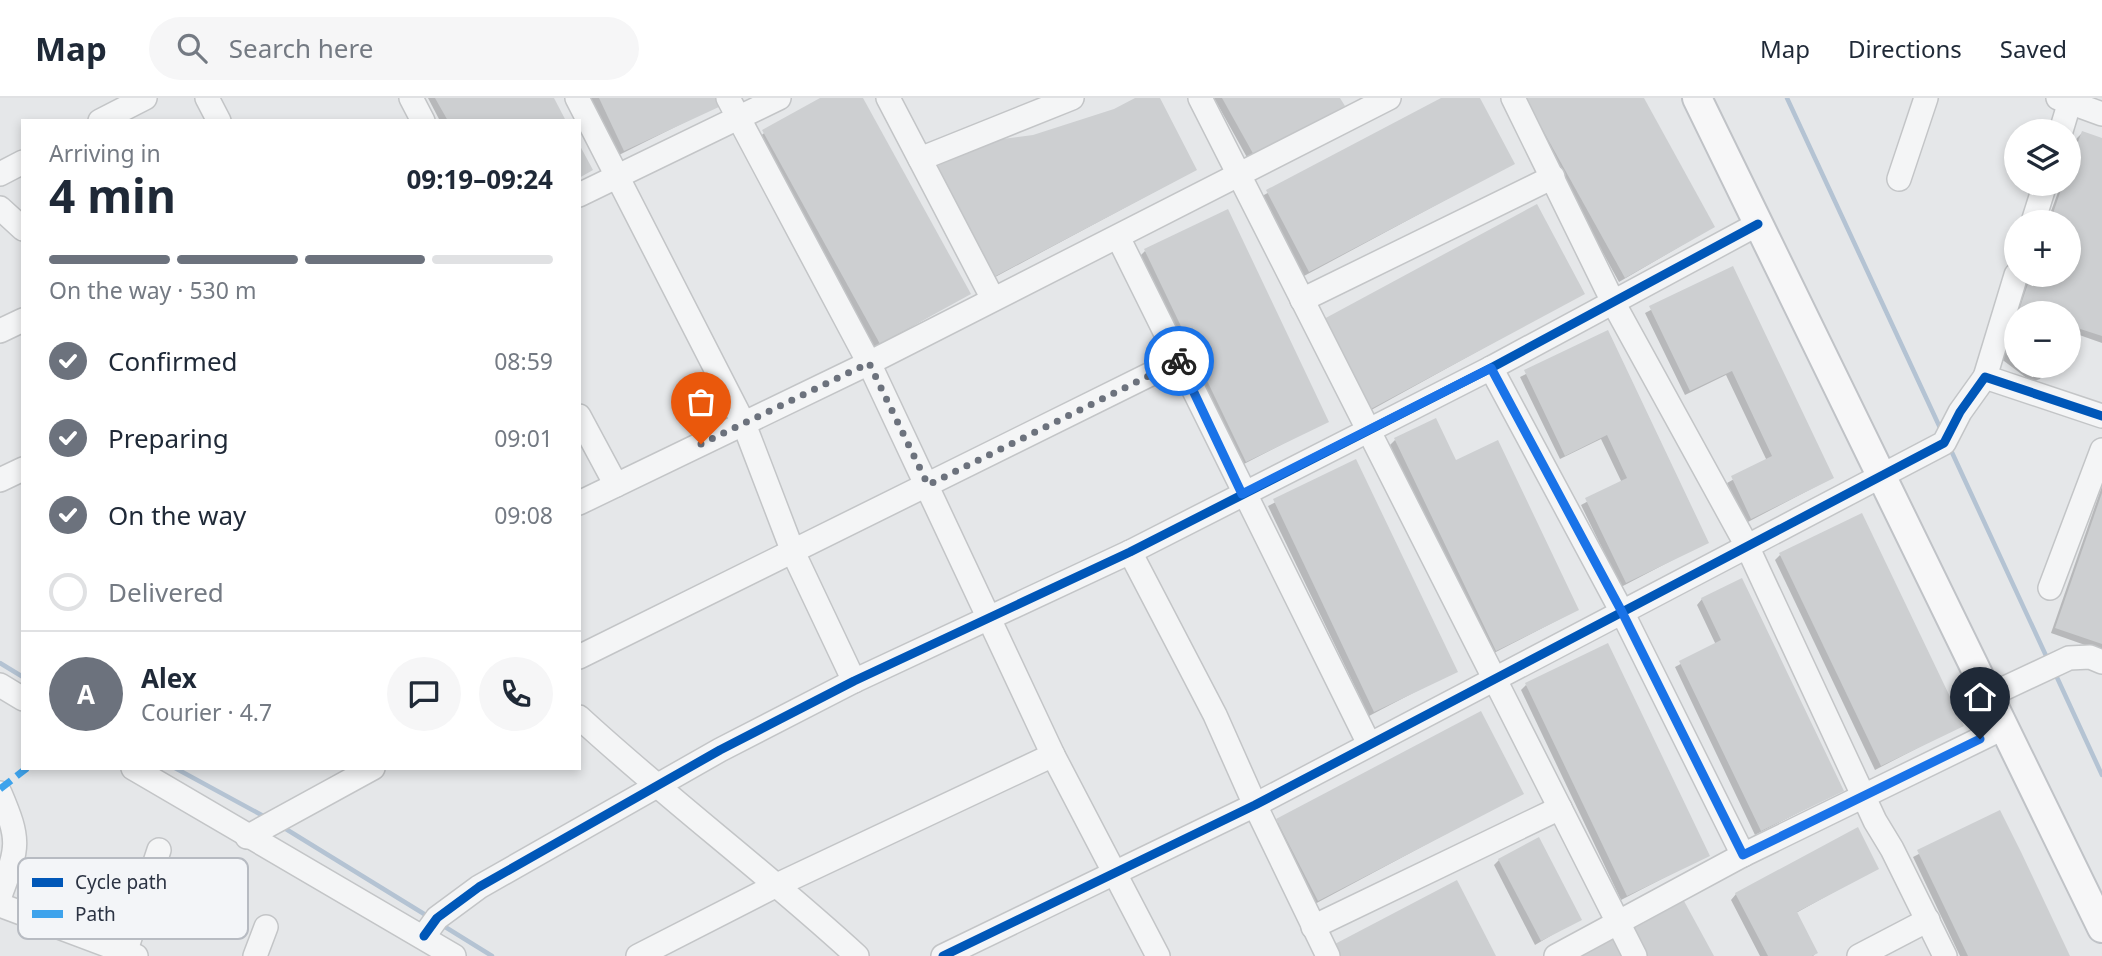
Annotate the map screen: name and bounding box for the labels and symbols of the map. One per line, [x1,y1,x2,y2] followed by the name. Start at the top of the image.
[1144,326,1214,396] courier
[671,372,731,444] pin
[1950,667,2010,739] pin
[18,858,248,939] legend
[75,869,167,895] text: Cycle path
[75,901,116,927] text: Path

